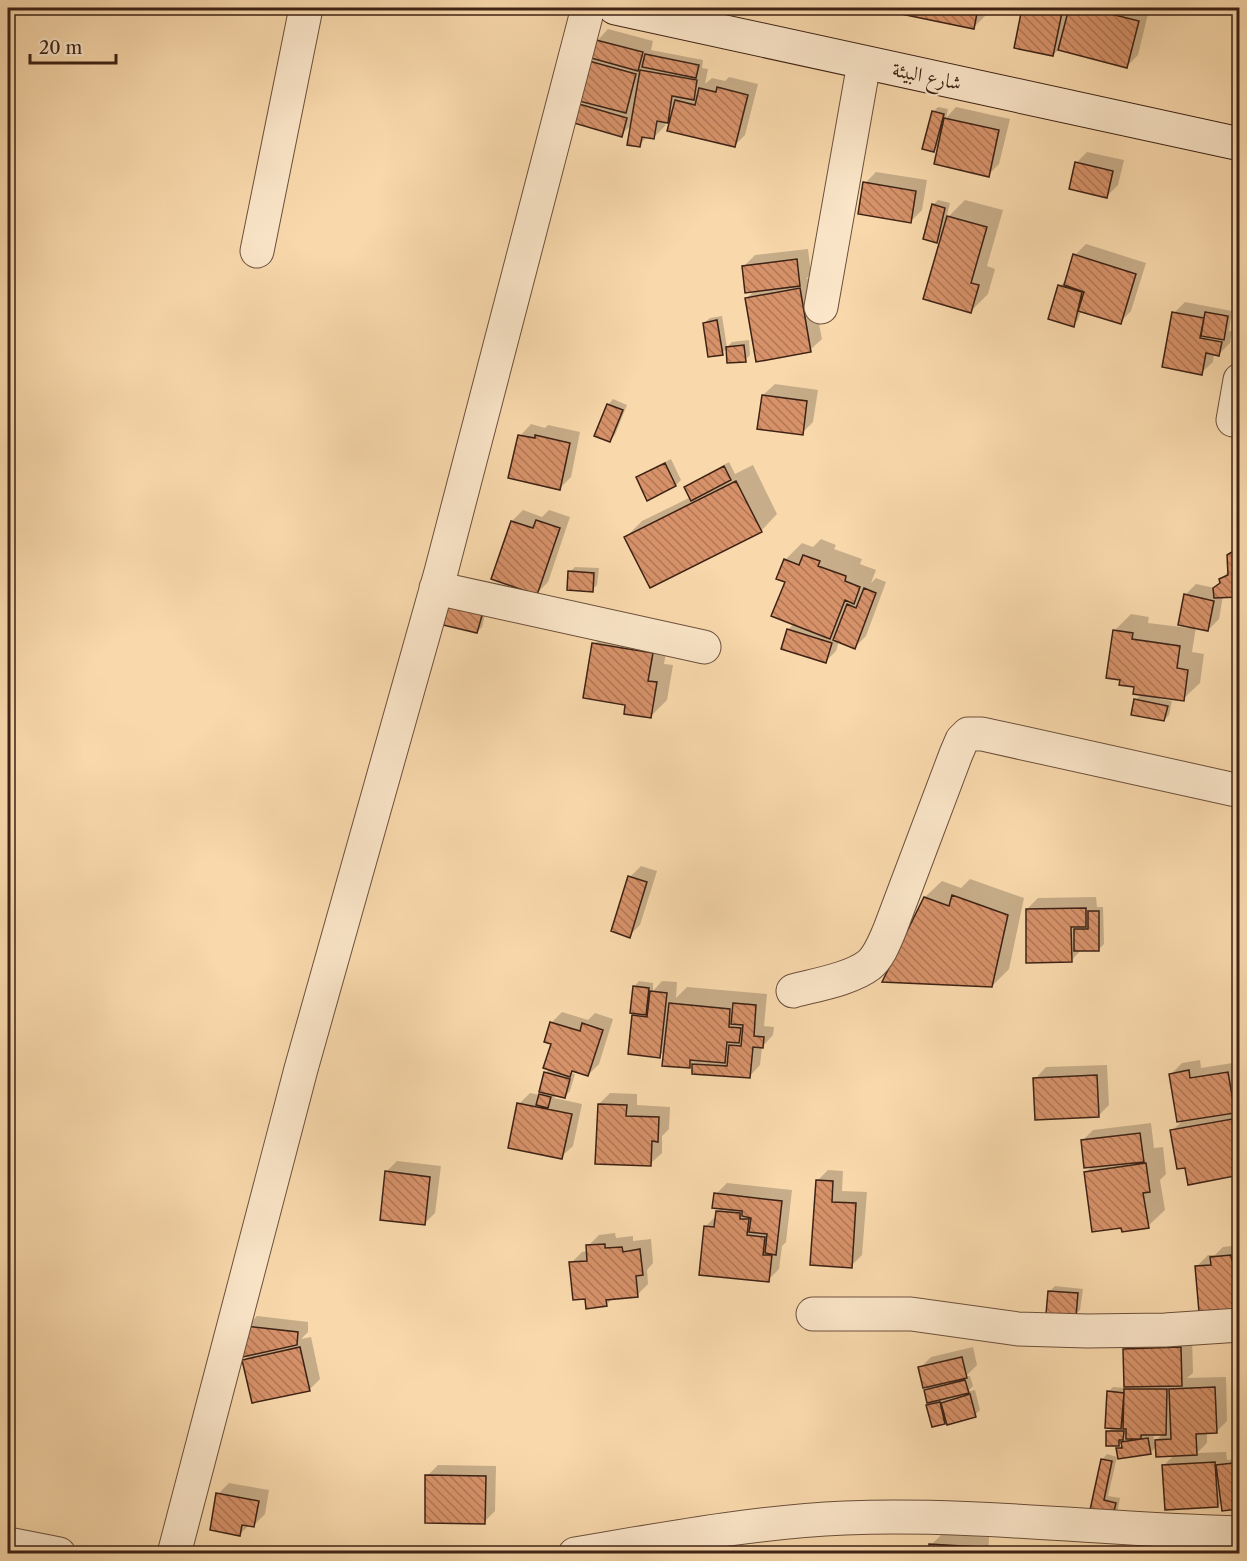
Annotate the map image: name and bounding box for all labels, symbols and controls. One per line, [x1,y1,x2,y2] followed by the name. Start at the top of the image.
[30,27,116,65] scale bar
[39,37,83,59] text: 20 m
[889,57,964,101] street label: شارع البيئة

